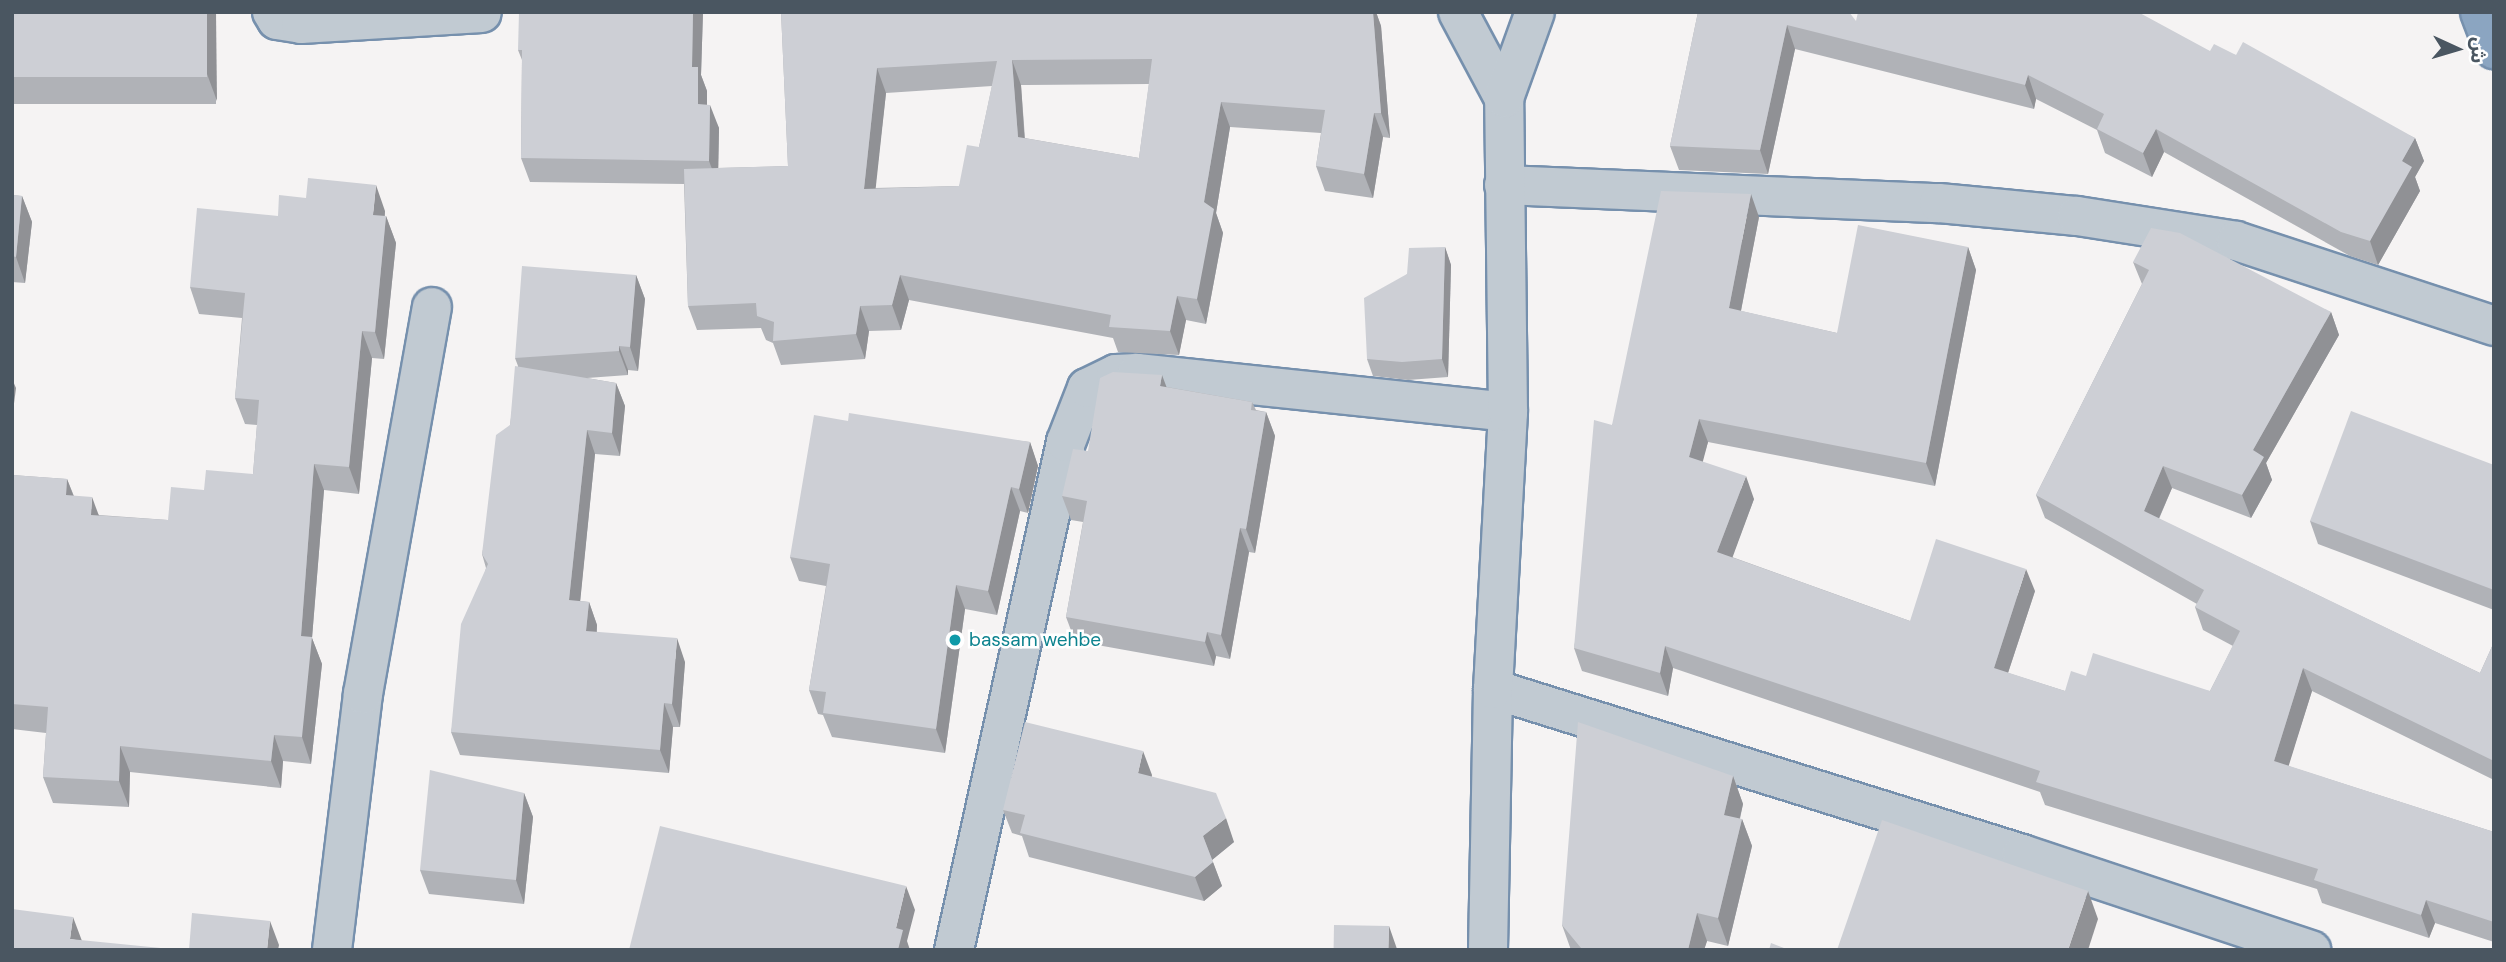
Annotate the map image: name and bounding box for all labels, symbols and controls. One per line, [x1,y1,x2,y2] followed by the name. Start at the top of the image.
[2422,14,2492,84] north arrow
[2465,37,2492,64] text: ش
[969,629,1101,651] place label: bassam wehbe
[947,632,963,648] marker: bassam wehbe

